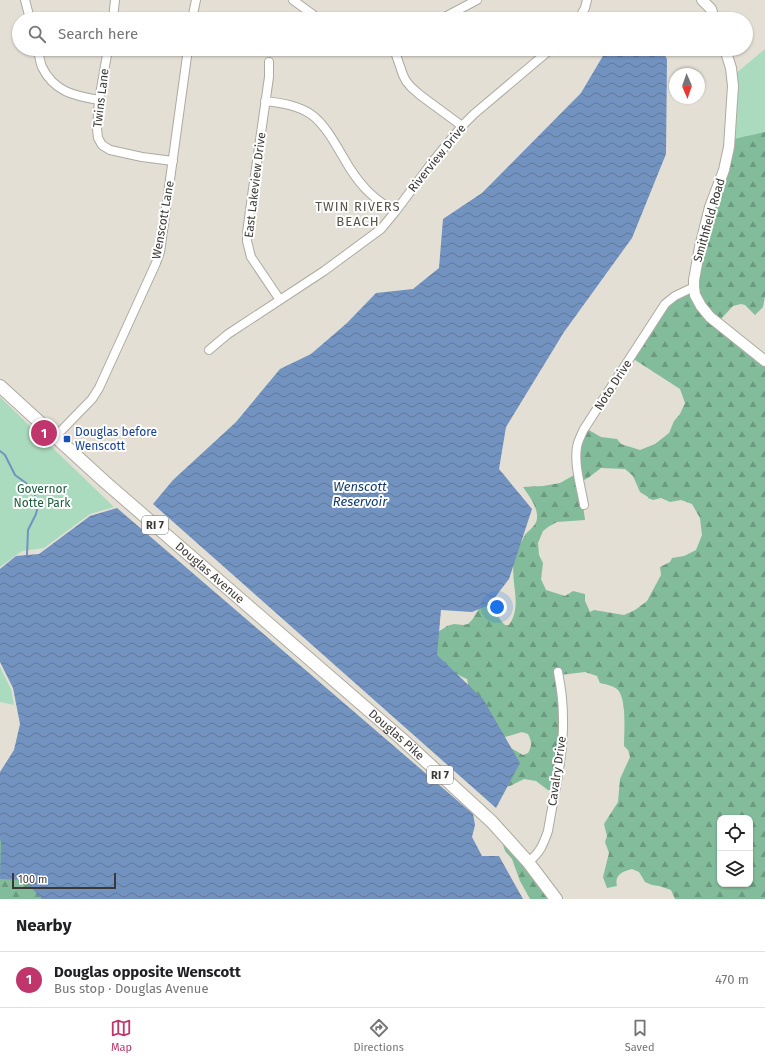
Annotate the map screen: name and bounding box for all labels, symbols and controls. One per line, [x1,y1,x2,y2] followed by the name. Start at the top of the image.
[12,12,753,56] search box
[26,23,48,45] icon: search
[58,25,138,43] text: Search here
[90,68,112,128] street label: Twins Lane
[669,68,705,104] north arrow
[405,121,469,195] street label: Riverview Drive
[242,131,268,239] street label: East Lakeview Drive
[690,176,728,264] street label: Smithfield Road
[149,180,177,260] street label: Wenscott Lane
[315,199,401,229] district label: TWIN RIVERS BEACH
[591,357,635,413] street label: Noto Drive
[31,418,57,448] pin: 1
[75,425,157,453] place label: Douglas before Wenscott
[62,434,72,444] marker: Douglas before Wenscott
[333,479,388,509] water label: Wenscott Reservoir
[13,482,71,510] park label: Governor Notte Park
[142,516,168,534] road number: RI 7
[173,539,247,606] street label: Douglas Avenue
[487,597,507,617] your location
[366,706,427,763] street label: Douglas Pike
[545,735,569,807] street label: Cavalry Drive
[427,766,453,784] road number: RI 7
[717,815,753,887] map controls
[717,815,753,851] button: locate
[717,851,753,887] button: layers
[12,871,116,890] scale bar
[18,873,47,886] text: 100 m
[16,915,71,936] text: Nearby
[54,963,241,981] text: Douglas opposite Wenscott
[26,972,32,987] text: 1
[715,972,749,987] text: 470 m
[54,981,209,996] text: Bus stop · Douglas Avenue
[110,1017,132,1054] tab: Map
[353,1017,404,1054] tab: Directions
[625,1017,655,1054] tab: Saved

